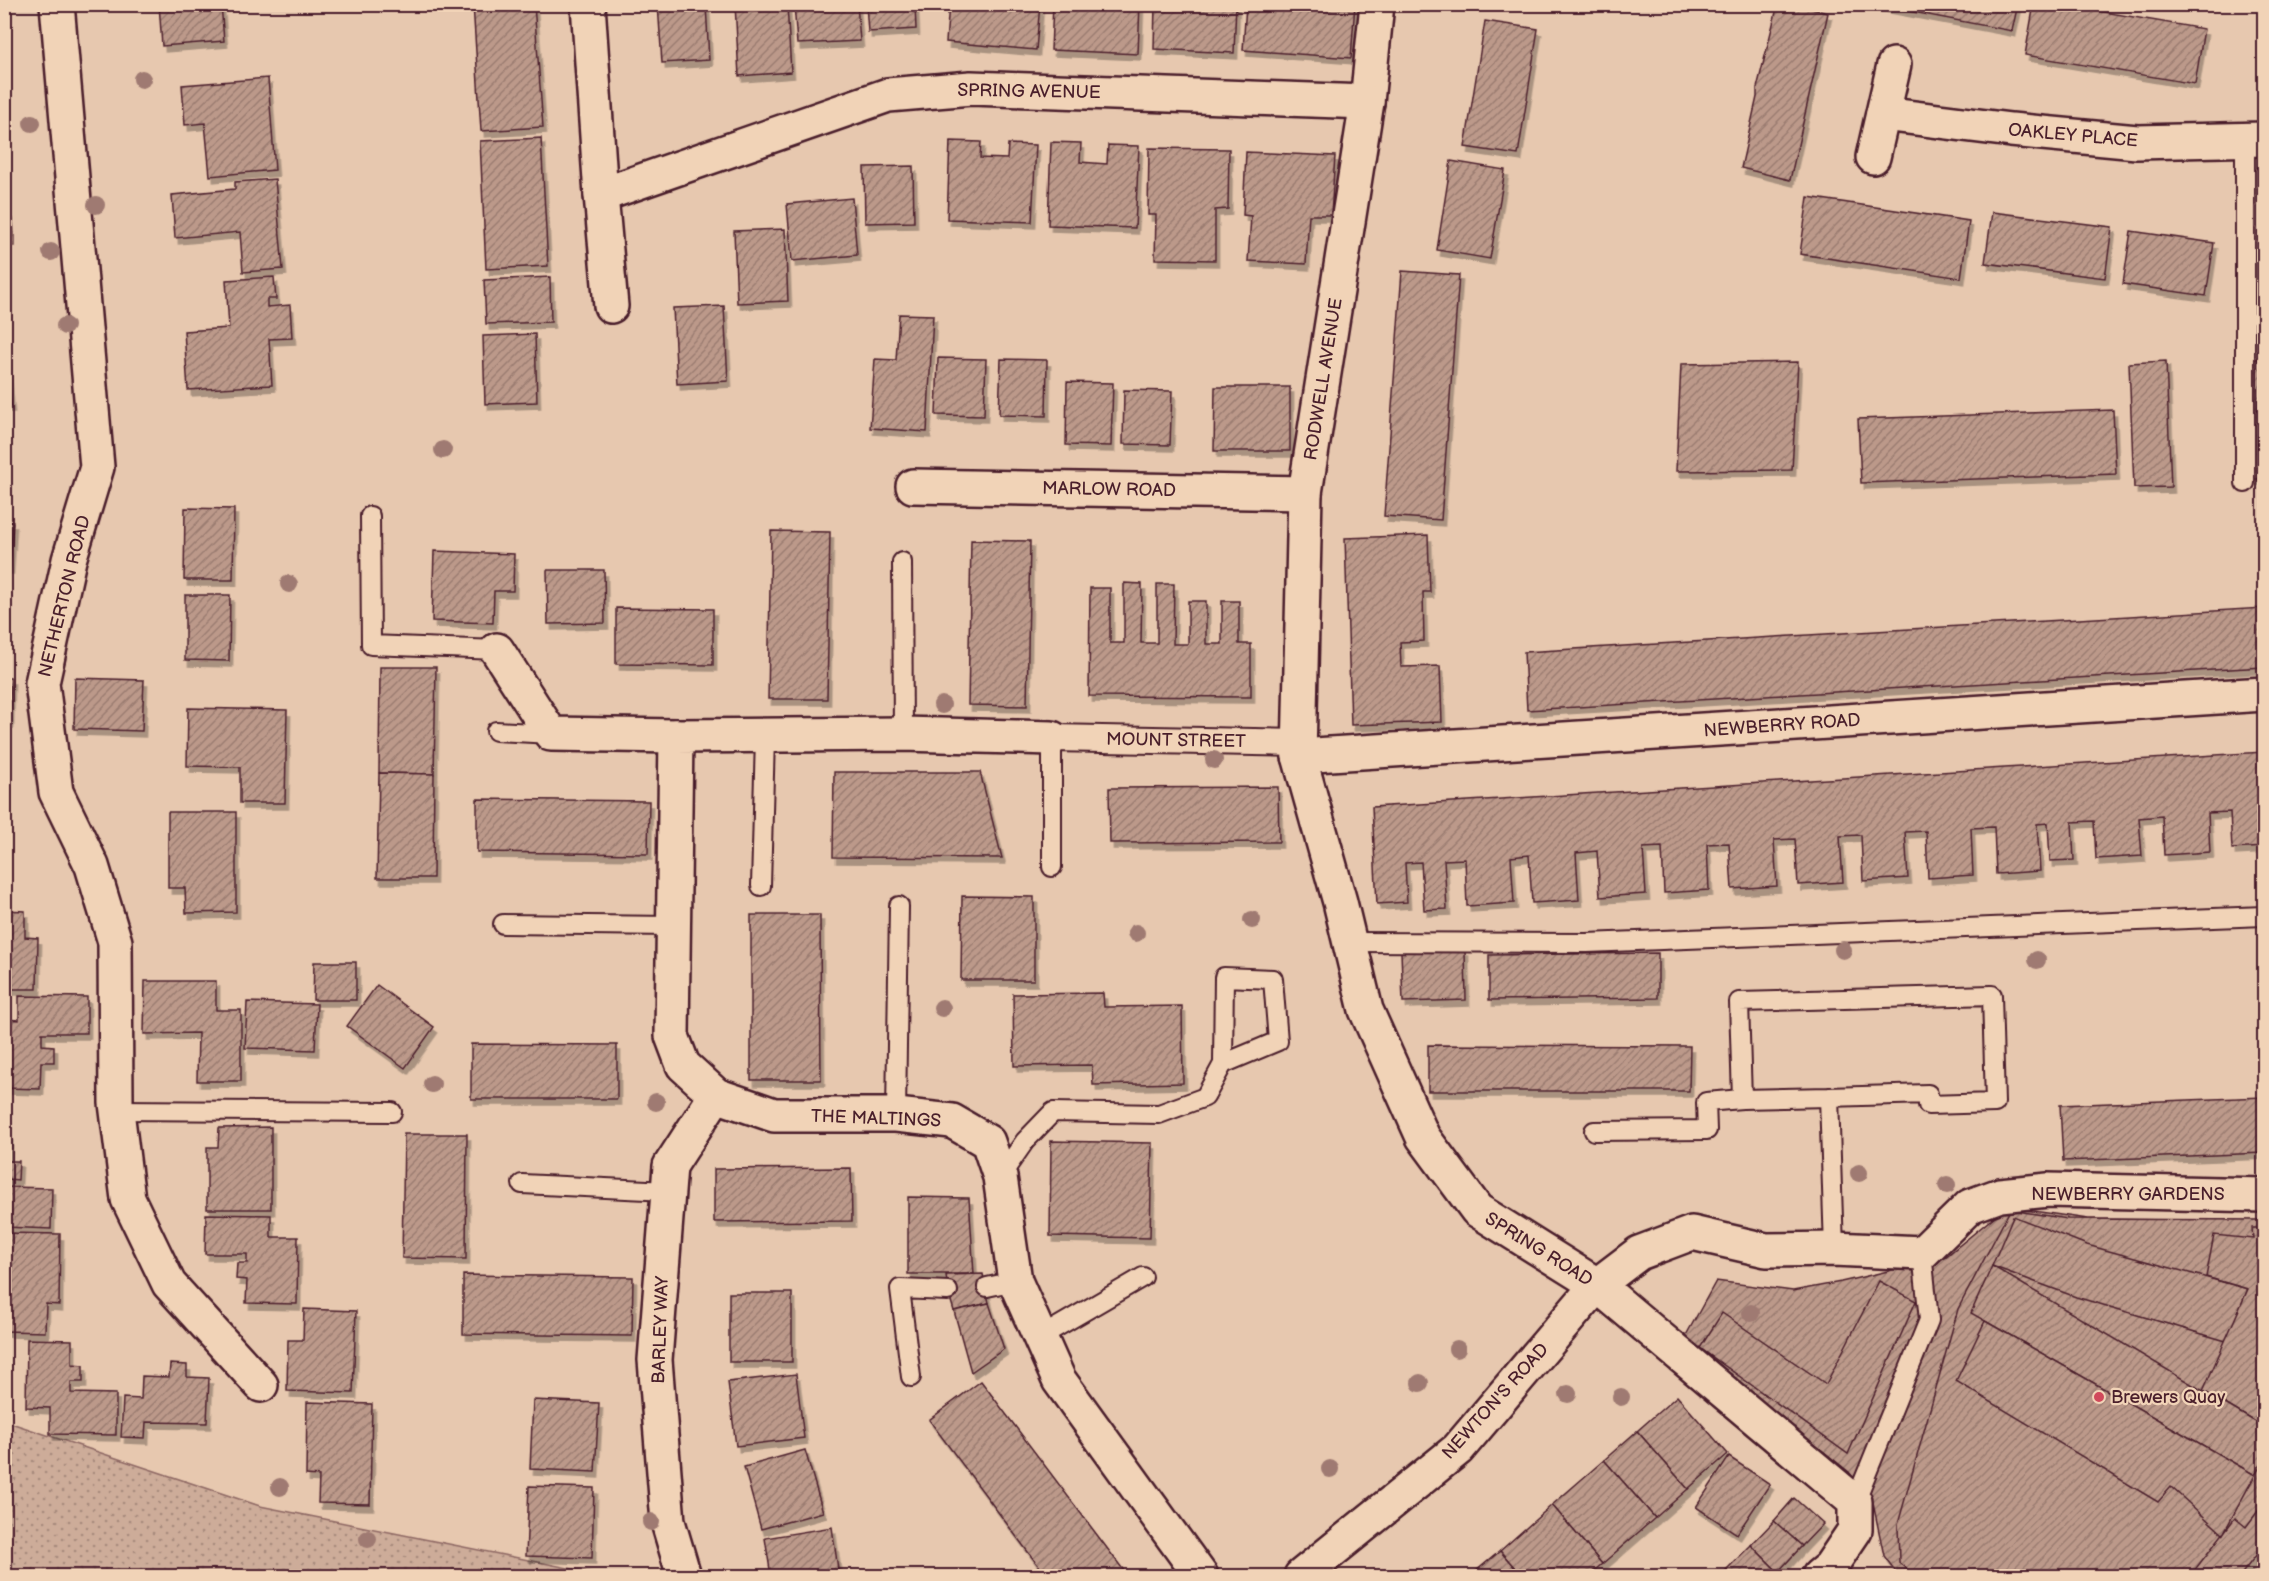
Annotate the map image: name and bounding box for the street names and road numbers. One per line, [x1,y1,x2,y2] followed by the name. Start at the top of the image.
[957,80,1101,103] street label: SPRING AVENUE
[2007,119,2139,152] street label: OAKLEY PLACE
[1300,296,1347,462] street label: RODWELL AVENUE
[1042,478,1176,501] street label: MARLOW ROAD
[34,513,95,679] street label: NETHERTON ROAD
[1703,710,1861,741] street label: NEWBERRY ROAD
[1106,729,1246,752] street label: MOUNT STREET
[810,1106,942,1131] street label: THE MALTINGS
[2031,1184,2225,1205] street label: NEWBERRY GARDENS
[1481,1208,1596,1291] street label: SPRING ROAD
[648,1275,673,1384] street label: BARLEY WAY
[1438,1339,1553,1464] street label: NEWTON'S ROAD

